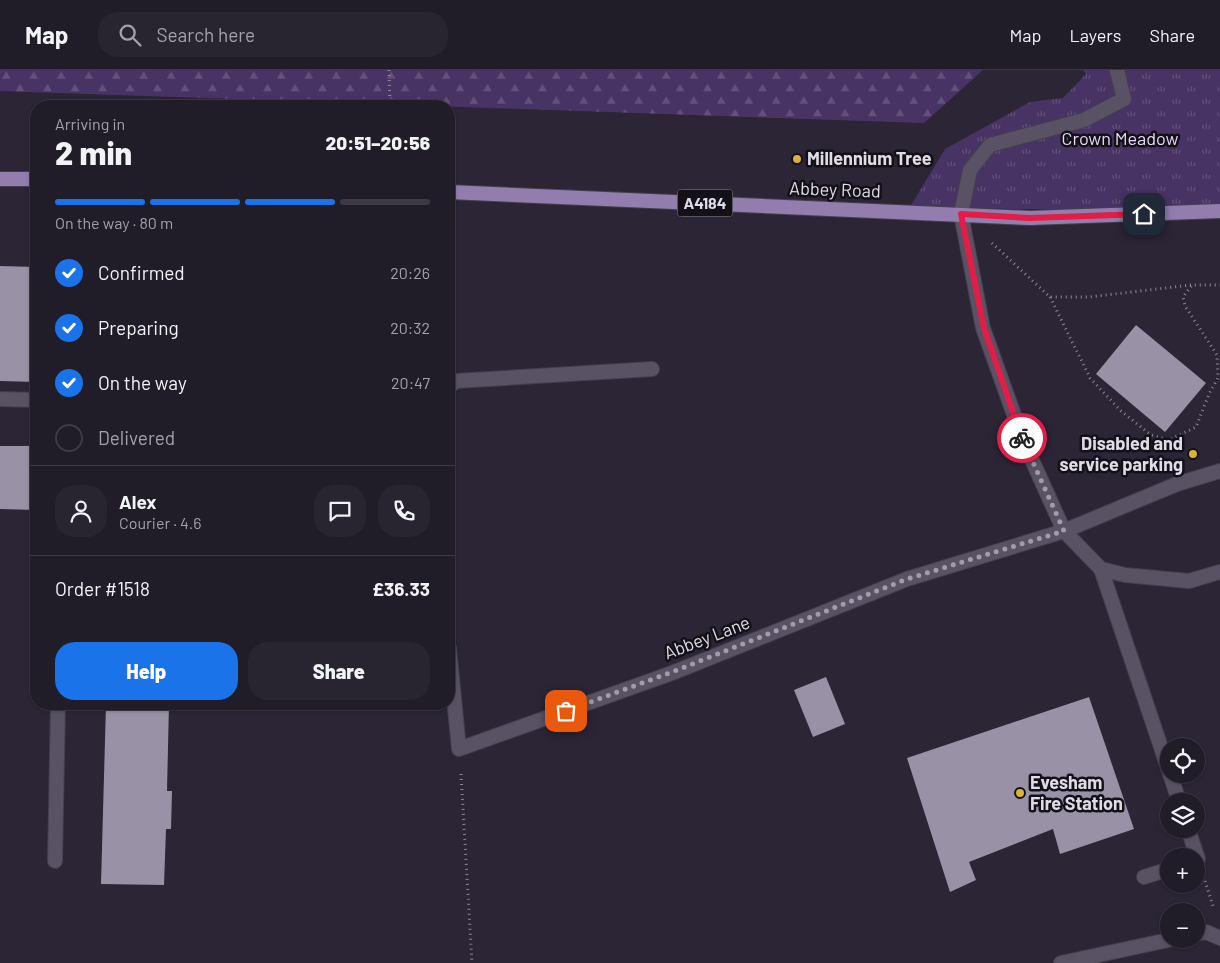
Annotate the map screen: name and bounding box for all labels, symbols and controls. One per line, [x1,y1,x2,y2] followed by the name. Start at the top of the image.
[98,12,448,57] search box
[25,20,68,49] text: Map
[116,21,144,49] icon: search
[156,23,255,46] text: Search here
[1009,24,1041,46] text: Map
[1069,24,1122,46] text: Layers
[1150,24,1195,46] text: Share
[55,114,125,133] text: Arriving in
[1062,127,1178,149] park label: Crown Meadow
[326,131,430,154] text: 20:51–20:56
[55,133,132,171] text: 2 min
[807,147,932,169] place label: Millennium Tree
[791,153,803,165] marker: Millennium Tree
[789,176,881,202] street label: Abbey Road
[678,190,732,216] road number: A4184
[1123,193,1165,235] pin
[1130,200,1158,228] icon: home
[55,213,173,232] text: On the way · 80 m
[55,259,83,287] icon: check
[98,261,185,284] text: Confirmed
[390,263,430,282] text: 20:26
[55,314,83,342] icon: check
[98,316,179,339] text: Preparing
[390,318,430,337] text: 20:32
[55,369,83,397] icon: check
[98,371,187,394] text: On the way
[391,373,430,392] text: 20:47
[997,413,1047,463] courier
[1008,424,1036,452] icon: bike
[98,426,175,449] text: Delivered
[1059,432,1183,475] place label: Disabled and service parking
[1187,448,1199,460] marker: Disabled and service parking
[55,485,107,537] button: person
[314,485,366,537] button: chat
[378,485,430,537] button: phone
[119,490,157,513] text: Alex
[119,513,202,532] text: Courier · 4.6
[55,577,150,600] text: Order #1518
[372,577,430,600] text: £36.33
[661,611,753,664] street label: Abbey Lane
[55,642,238,700] button: Help
[248,642,430,700] button: Share
[545,690,587,732] pin
[552,697,580,725] icon: bag
[1160,738,1205,948] map controls
[1160,738,1205,783] button: locate
[1030,771,1123,814] place label: Evesham Fire Station
[1014,787,1026,799] marker: Evesham Fire Station
[1160,793,1205,838] button: layers
[1160,848,1205,893] button: +
[1160,903,1205,948] button: −

